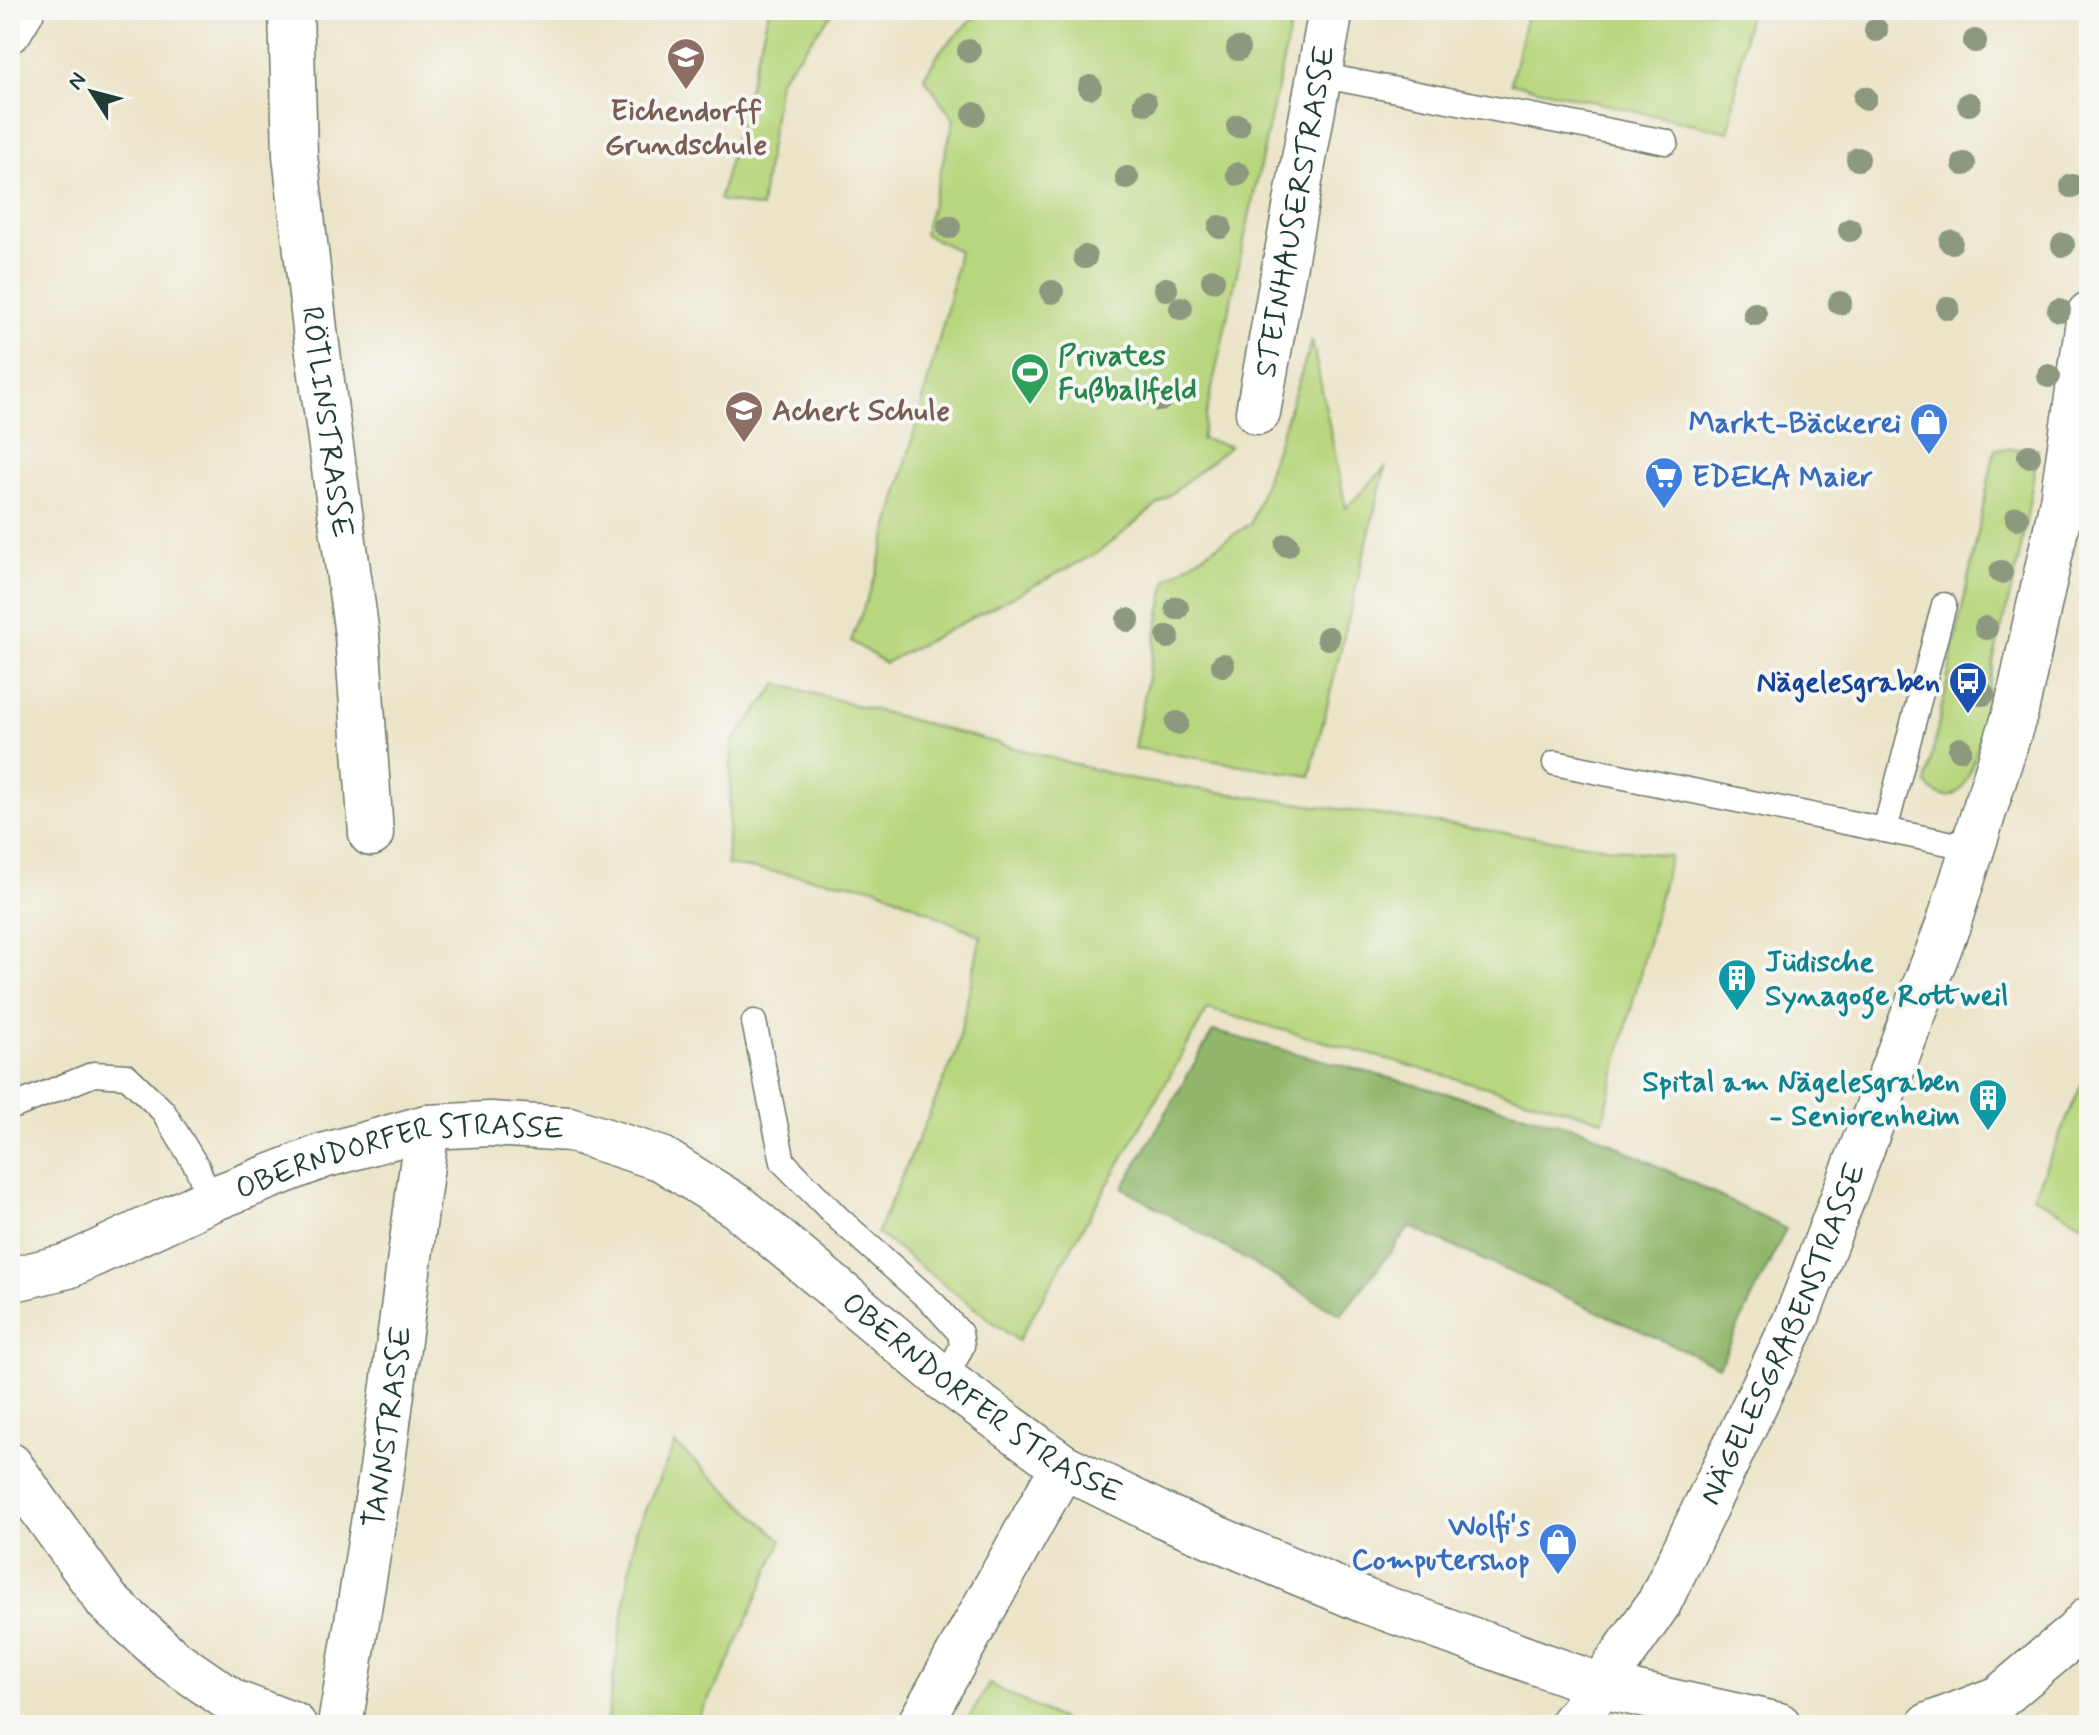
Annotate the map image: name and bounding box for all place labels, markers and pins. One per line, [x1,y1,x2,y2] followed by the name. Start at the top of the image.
[665,36,707,91] school or university icon: Eichendorff Grundschule
[605,92,767,165] place label: Eichendorff Grundschule
[1058,337,1197,410] place label: Privates Fußballfeld
[1009,351,1051,406] sports icon: Privates Fußballfeld
[723,389,765,444] school or university icon: Achert Schule
[772,392,950,431] place label: Achert Schule
[1908,401,1950,456] shop icon: Markt-Bäckerei
[1688,404,1901,443] place label: Markt-Bäckerei
[1643,455,1685,510] supermarket icon: EDEKA Maier
[1692,458,1873,497] place label: EDEKA Maier
[1947,660,1989,715] bus stop icon: Nägelesgraben
[1757,663,1940,703] place label: Nägelesgraben
[1765,943,2008,1020] place label: Jüdische Synagoge Rottweil
[1716,957,1758,1012] building icon: Jüdische Synagoge Rottweil
[1642,1063,1960,1136] place label: Spital am Nägelesgraben - Seniorenheim
[1967,1077,2009,1132] building icon: Spital am Nägelesgraben - Seniorenheim
[1352,1507,1531,1580] place label: Wolfi's Computershop
[1537,1521,1579,1576] shop icon: Wolfi's Computershop

